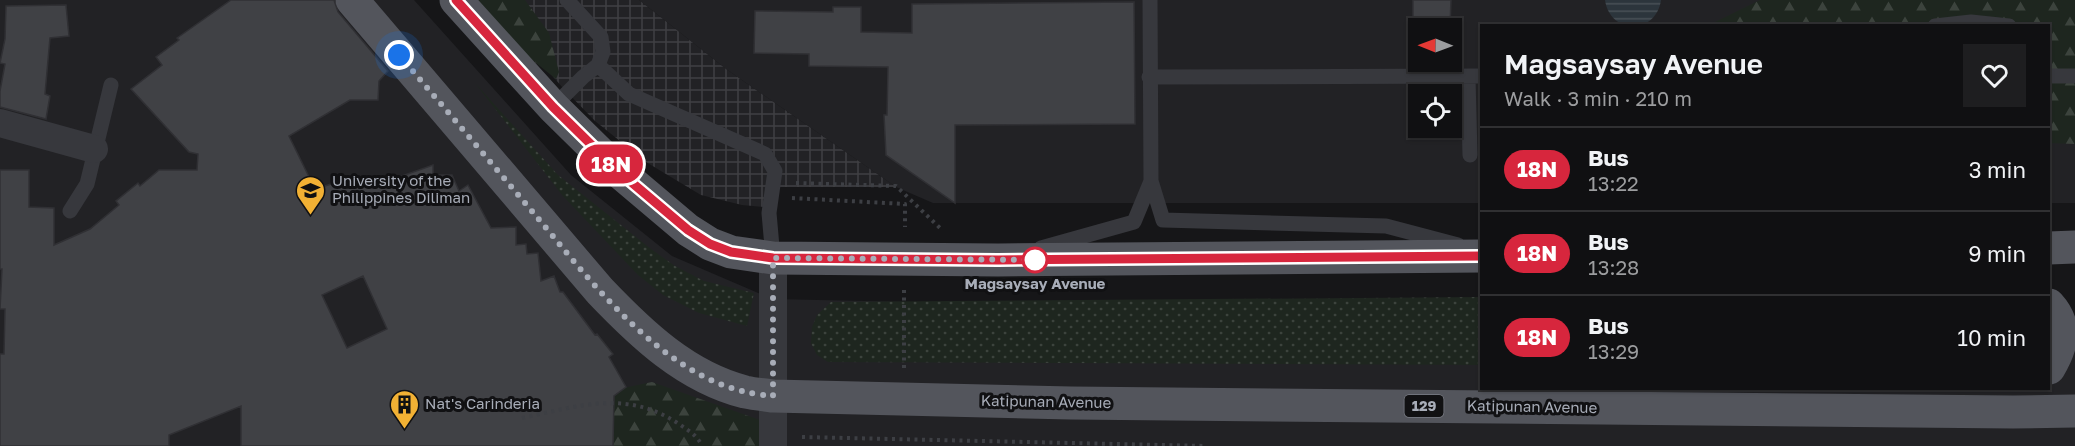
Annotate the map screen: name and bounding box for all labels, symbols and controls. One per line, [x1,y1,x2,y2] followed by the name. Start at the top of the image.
[1408,18,1462,72] north arrow
[1408,18,1462,138] map controls
[384,40,414,70] your location
[1963,44,2026,107] button: heart
[1504,47,1763,80] text: Magsaysay Avenue
[1408,84,1462,138] button: locate
[1504,86,1692,110] text: Walk · 3 min · 210 m
[576,144,646,184] line badge: 18N
[1588,144,1629,171] text: Bus
[591,151,631,177] text: 18N
[1517,156,1557,182] text: 18N
[1969,156,2026,183] text: 3 min
[332,171,470,206] place label: University of the Philippines Diliman
[1588,171,1639,195] text: 13:22
[295,174,327,216] school or university icon: University of the Philippines Diliman
[1588,228,1629,255] text: Bus
[1517,240,1557,266] text: 18N
[1968,240,2026,267] text: 9 min
[1022,247,1048,273] marker: Magsaysay Avenue
[1588,255,1639,279] text: 13:28
[965,274,1106,292] place label: Magsaysay Avenue
[1588,312,1629,339] text: Bus
[1517,324,1557,350] text: 18N
[1957,324,2026,351] text: 10 min
[1588,339,1639,363] text: 13:29
[388,388,420,430] building icon: Nat's Carinderia
[981,391,1112,411] street label: Katipunan Avenue
[425,394,540,412] place label: Nat's Carinderia
[1404,395,1444,417] road number: 129
[1467,396,1598,416] street label: Katipunan Avenue

